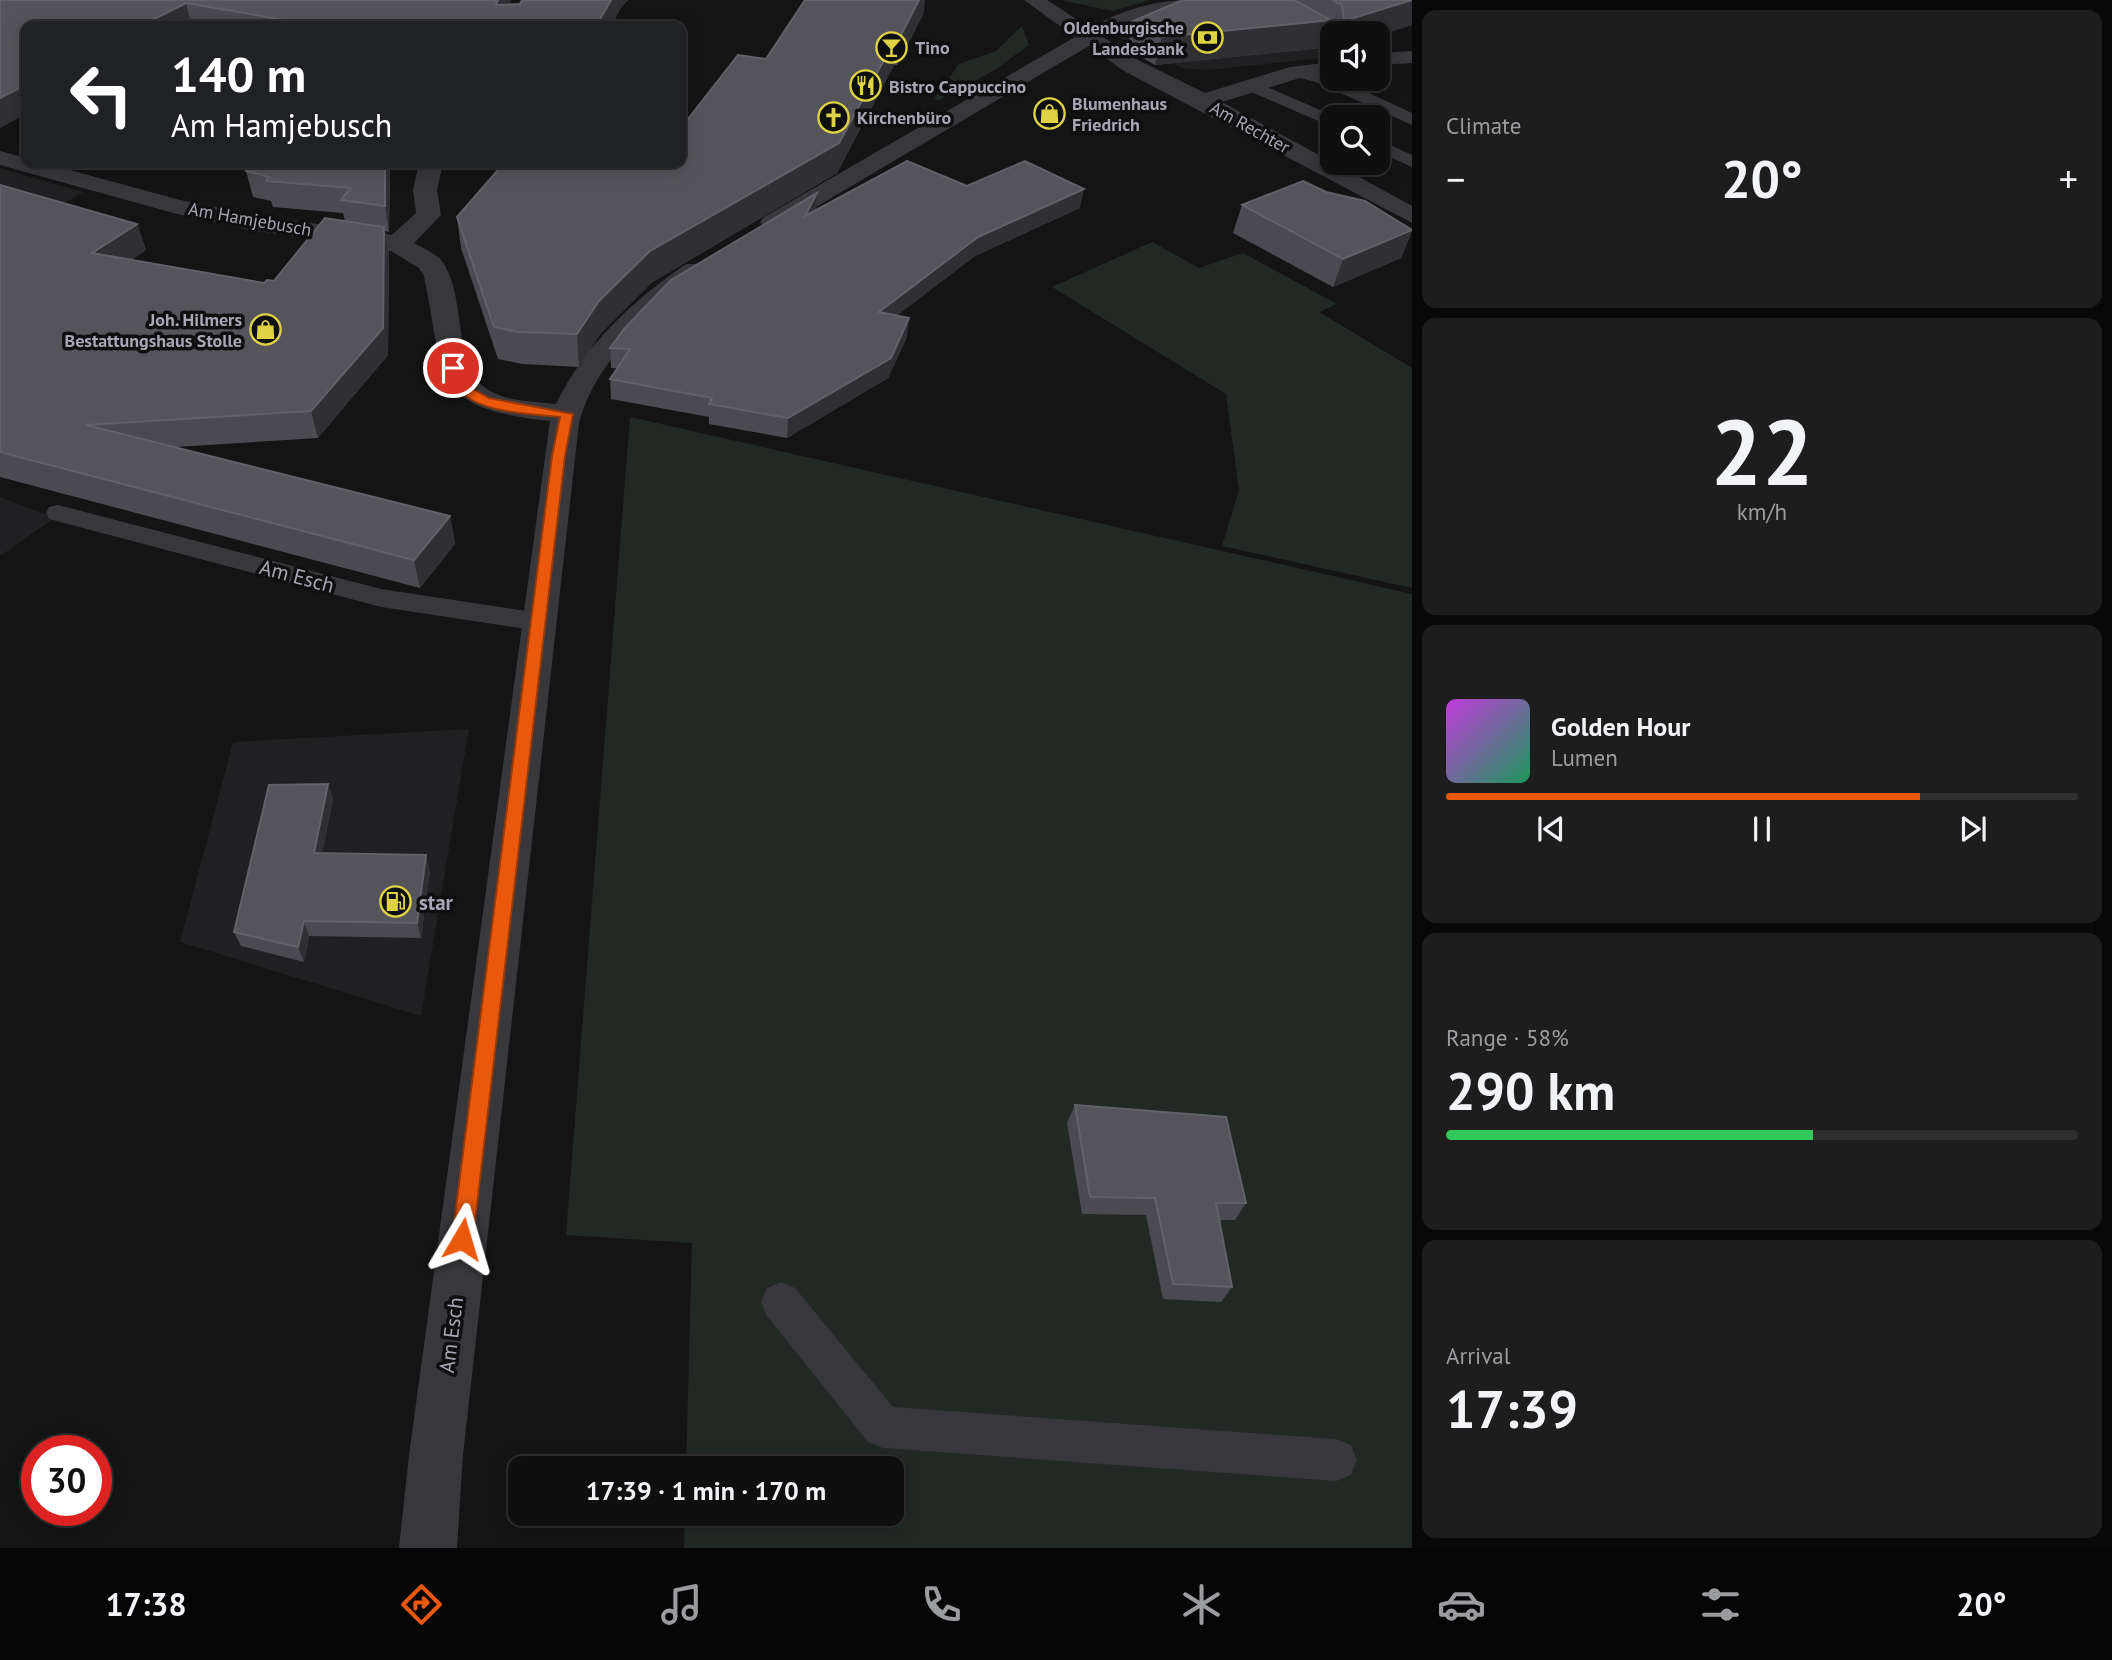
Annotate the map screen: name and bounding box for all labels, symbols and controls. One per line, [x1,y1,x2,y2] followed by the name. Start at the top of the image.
[1064,16,1184,60] place label: Oldenburgische Landesbank
[1190,20,1224,54] bank icon: Oldenburgische Landesbank
[1320,21,1390,175] map controls
[1320,21,1390,91] button: sound
[875,30,909,64] bar icon: Tino
[915,36,950,59] place label: Tino
[171,42,306,106] text: 140 m
[56,49,147,140] icon: left
[849,69,883,103] restaurant icon: Bistro Cappuccino
[889,75,1027,98] place label: Bistro Cappuccino
[1072,92,1167,136] place label: Blumenhaus Friedrich
[1032,96,1066,130] shop icon: Blumenhaus Friedrich
[1206,96,1294,158] street label: Am Rechter
[817,100,851,134] church icon: Kirchenbüro
[171,104,392,146] text: Am Hamjebusch
[1320,105,1390,175] button: search
[857,106,952,129] place label: Kirchenbüro
[1446,111,1521,140] text: Climate
[1721,145,1803,212] text: 20°
[1446,154,1465,203] text: −
[2059,154,2078,203] text: +
[187,197,313,241] street label: Am Hamjebusch
[65,308,242,352] place label: Joh. Hilmers Bestattungshaus Stolle
[248,312,282,346] shop icon: Joh. Hilmers Bestattungshaus Stolle
[423,338,483,398] pin
[434,349,472,387] icon: arrive
[1710,392,1814,510] text: 22
[1737,497,1787,526] text: km/h
[257,553,337,599] street label: Am Esch
[1551,710,1690,743] text: Golden Hour
[1551,743,1618,772] text: Lumen
[1532,810,1570,848] icon: previous
[1743,810,1781,848] icon: pause
[1954,810,1992,848] icon: next
[379,885,413,919] fuel station icon: star
[419,889,454,916] place label: star
[1446,1023,1569,1052] text: Range · 58%
[1446,1057,1615,1124] text: 290 km
[425,1202,499,1276] position arrow
[433,1296,469,1374] street label: Am Esch
[1446,1341,1510,1370] text: Arrival
[1446,1375,1578,1442] text: 17:39
[21,1435,112,1526] speed limit sign: 30
[586,1474,826,1507] text: 17:39 · 1 min · 170 m
[397,1580,446,1629] icon: directions
[657,1580,706,1629] icon: music
[917,1580,966,1629] icon: phone
[1177,1580,1226,1629] icon: climate
[1437,1580,1486,1629] icon: car
[1696,1580,1745,1629] icon: filters
[105,1583,187,1625] text: 17:38
[1956,1583,2007,1625] text: 20°

